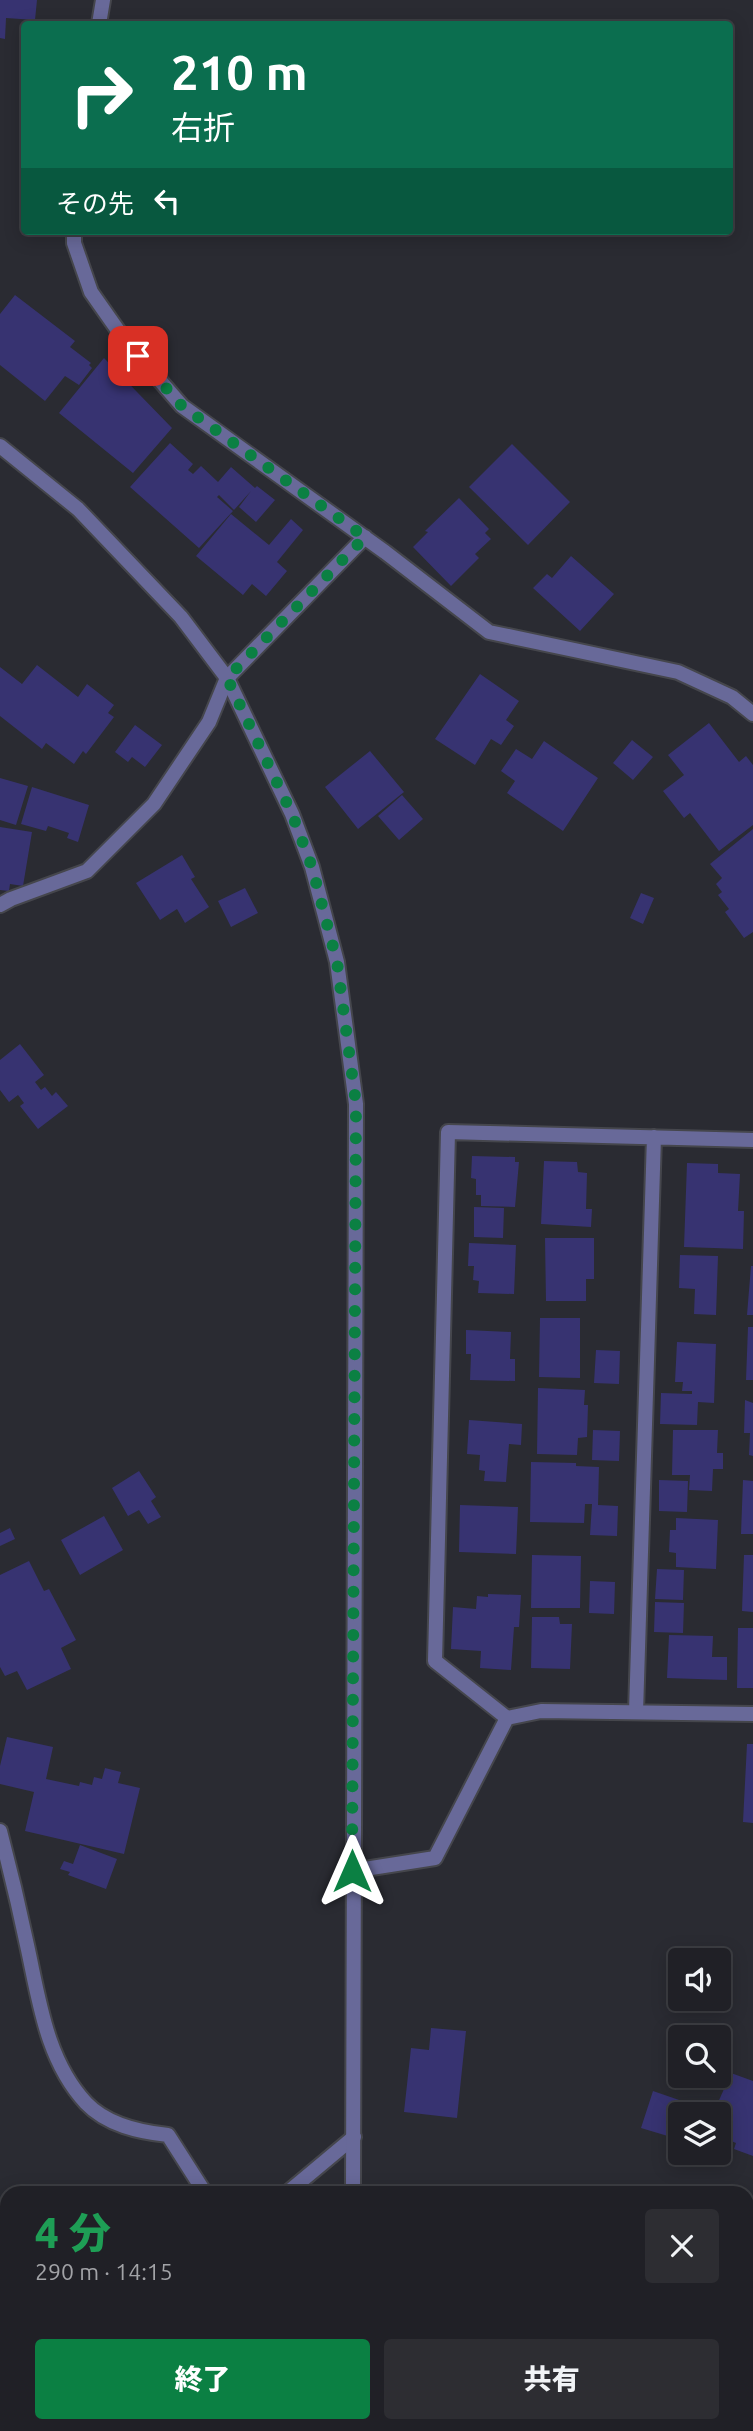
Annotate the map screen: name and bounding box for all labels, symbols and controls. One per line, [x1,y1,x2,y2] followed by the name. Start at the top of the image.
[171,44,308,99] text: 210 m
[56,49,147,140] icon: right
[171,109,235,145] text: 右折
[148,182,186,220] icon: left
[56,189,134,218] text: その先
[108,326,168,386] pin
[119,337,157,375] icon: arrive
[315,1834,389,1908] position arrow
[668,1948,731,2165] map controls
[668,1948,731,2011] button: sound
[668,2025,731,2088] button: search
[668,2102,731,2165] button: layers
[35,2209,111,2256] text: 4 分
[645,2209,719,2283] button: close
[35,2259,173,2284] text: 290 m · 14:15
[35,2339,370,2419] button: 終了
[384,2339,719,2419] button: 共有

